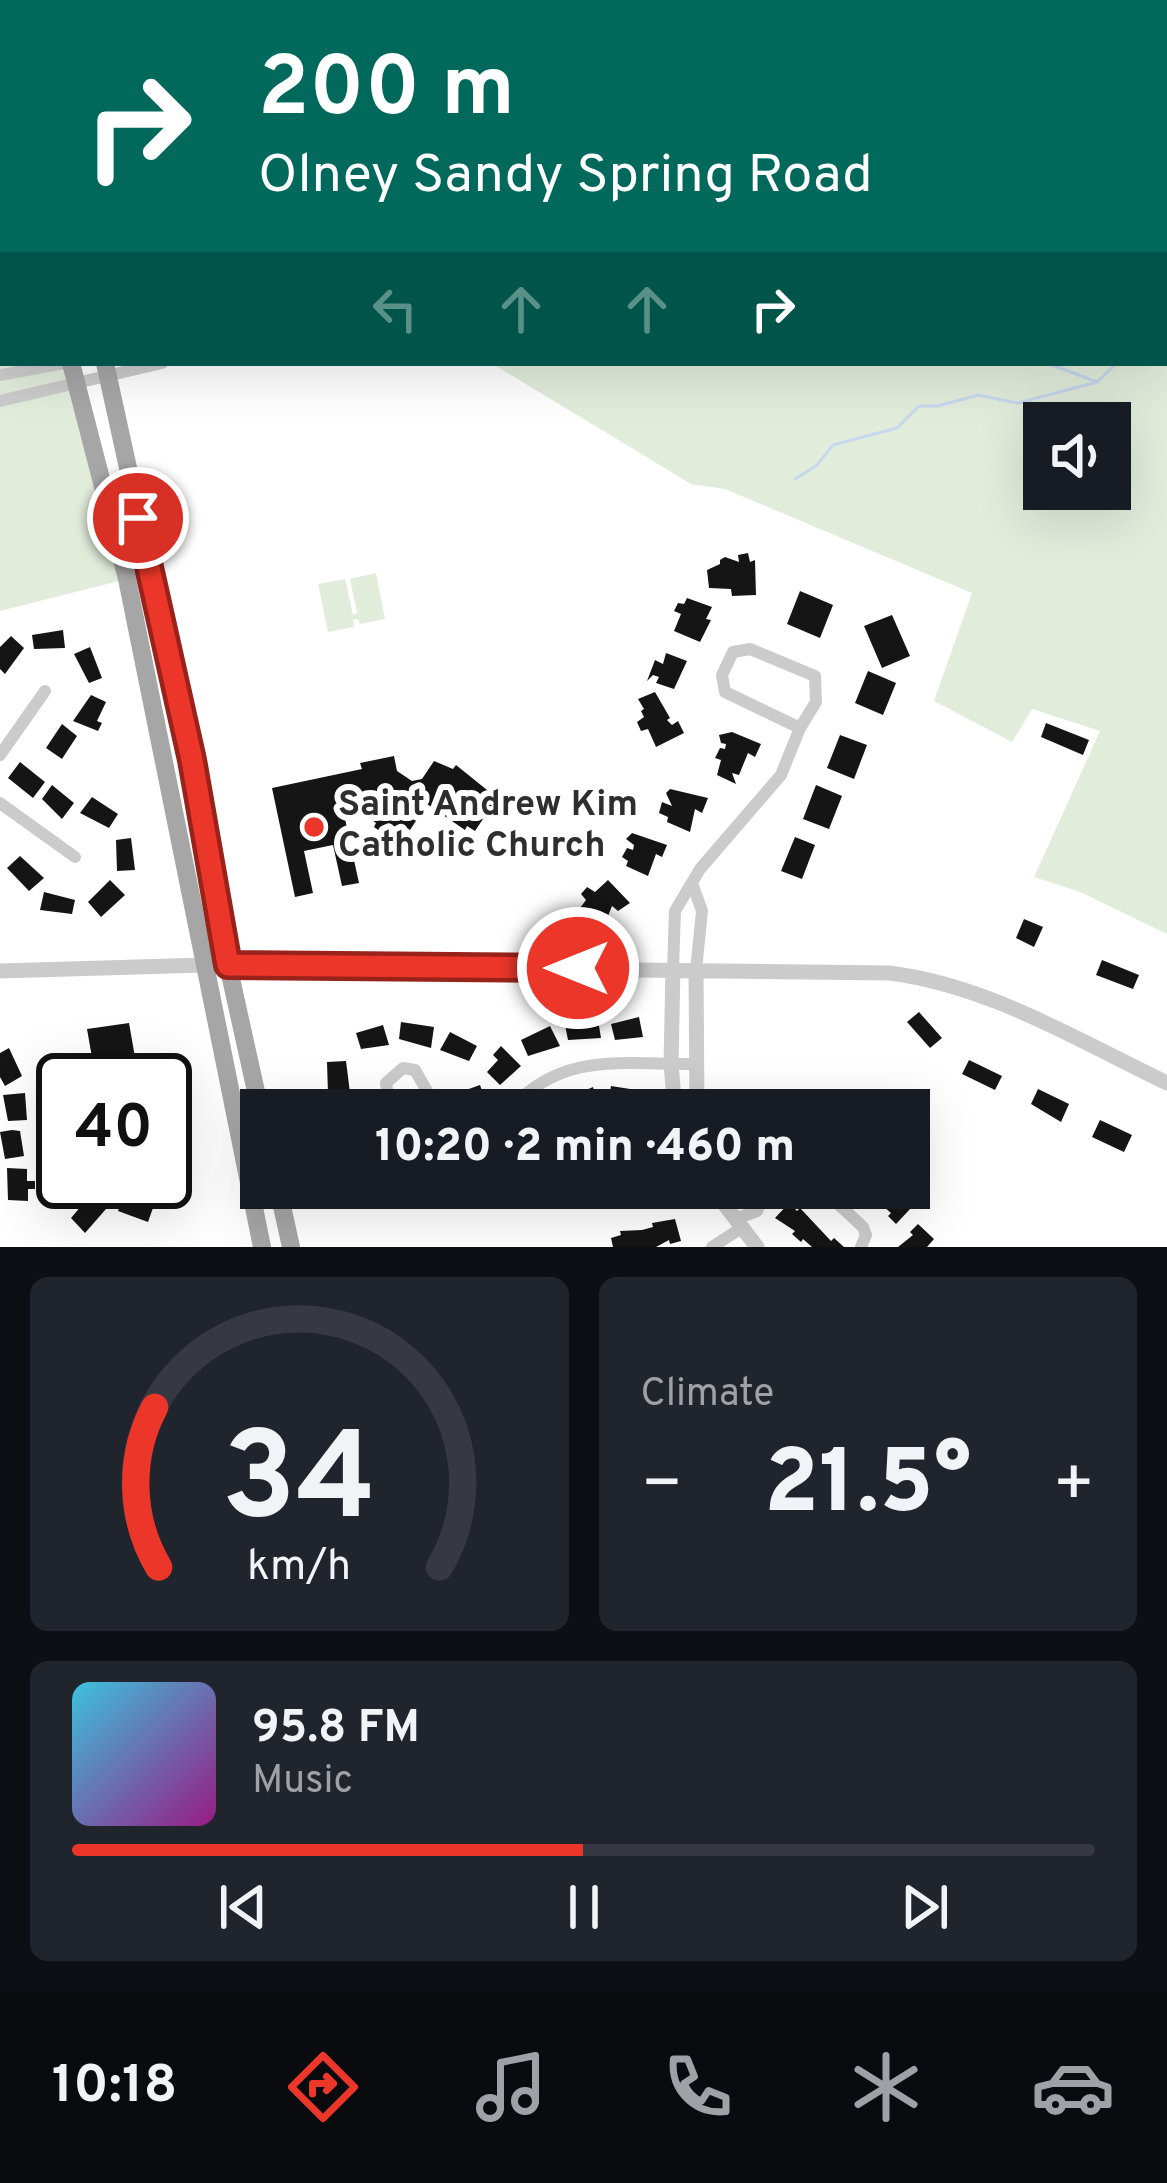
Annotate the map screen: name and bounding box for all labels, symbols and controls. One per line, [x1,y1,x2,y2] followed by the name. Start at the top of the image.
[258,39,515,145] text: 200 m
[60,48,216,204] icon: right
[258,143,873,212] text: Olney Sandy Spring Road
[362,276,428,342] icon: left
[488,276,554,342] icon: ahead
[614,276,680,342] icon: ahead
[740,276,806,342] icon: right
[1023,402,1131,510] map controls
[1023,402,1131,510] button: sound
[87,467,189,569] pin
[105,485,171,551] icon: arrive
[338,783,638,870] place label: Saint Andrew Kim Catholic Church
[301,814,327,840] marker: Saint Andrew Kim Catholic Church
[515,905,641,1031] position arrow
[36,1053,192,1209] speed limit sign: 40
[375,1120,795,1177] text: 10:20 · 2 min · 460 m
[641,1371,774,1420] text: Climate
[222,1406,377,1564] text: 34
[764,1431,971,1544] text: 21.5°
[641,1446,683,1529] text: −
[1052,1446,1095,1529] text: +
[247,1541,351,1595] text: km/h
[252,1701,420,1758] text: 95.8 FM
[252,1758,353,1807] text: Music
[210,1874,276,1940] icon: previous
[551,1874,617,1940] icon: pause
[892,1874,958,1940] icon: next
[281,2045,365,2129] icon: directions
[469,2045,553,2129] icon: music
[656,2045,740,2129] icon: phone
[844,2045,928,2129] icon: climate
[1031,2045,1115,2129] icon: car
[52,2053,178,2122] text: 10:18

